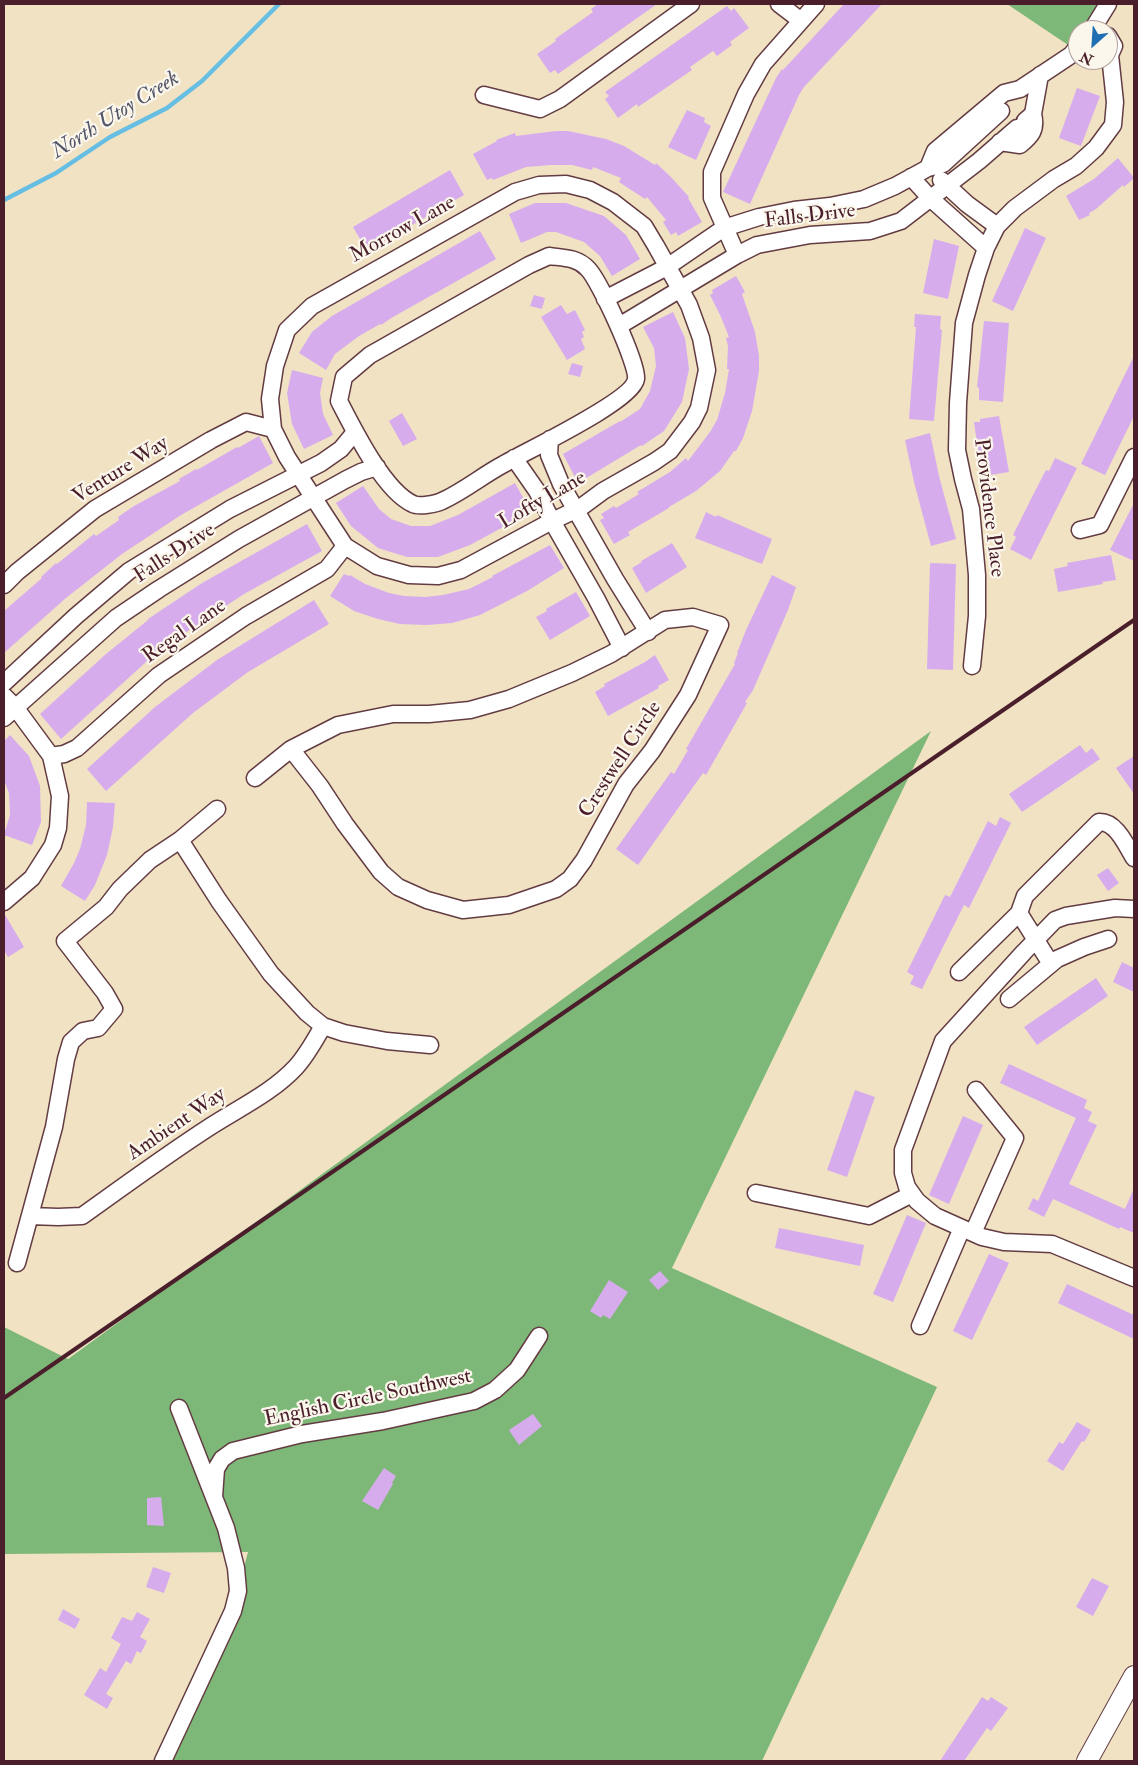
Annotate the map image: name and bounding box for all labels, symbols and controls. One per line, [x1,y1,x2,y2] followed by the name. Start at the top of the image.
[1068,20,1118,70] north arrow
[1077,48,1096,68] text: N
[47,66,185,166] water label: North Utoy Creek
[346,191,460,269] street label: Morrow Lane
[763,199,857,235] street label: Falls Drive
[68,432,174,510] street label: Venture Way
[967,437,1009,579] street label: Providence Place
[495,466,591,536] street label: Lofty Lane
[130,518,220,590] street label: Falls Drive
[139,594,231,670] street label: Regal Lane
[574,697,668,823] street label: Crestwell Circle
[123,1083,231,1167] street label: Ambient Way
[262,1365,474,1433] street label: English Circle Southwest

